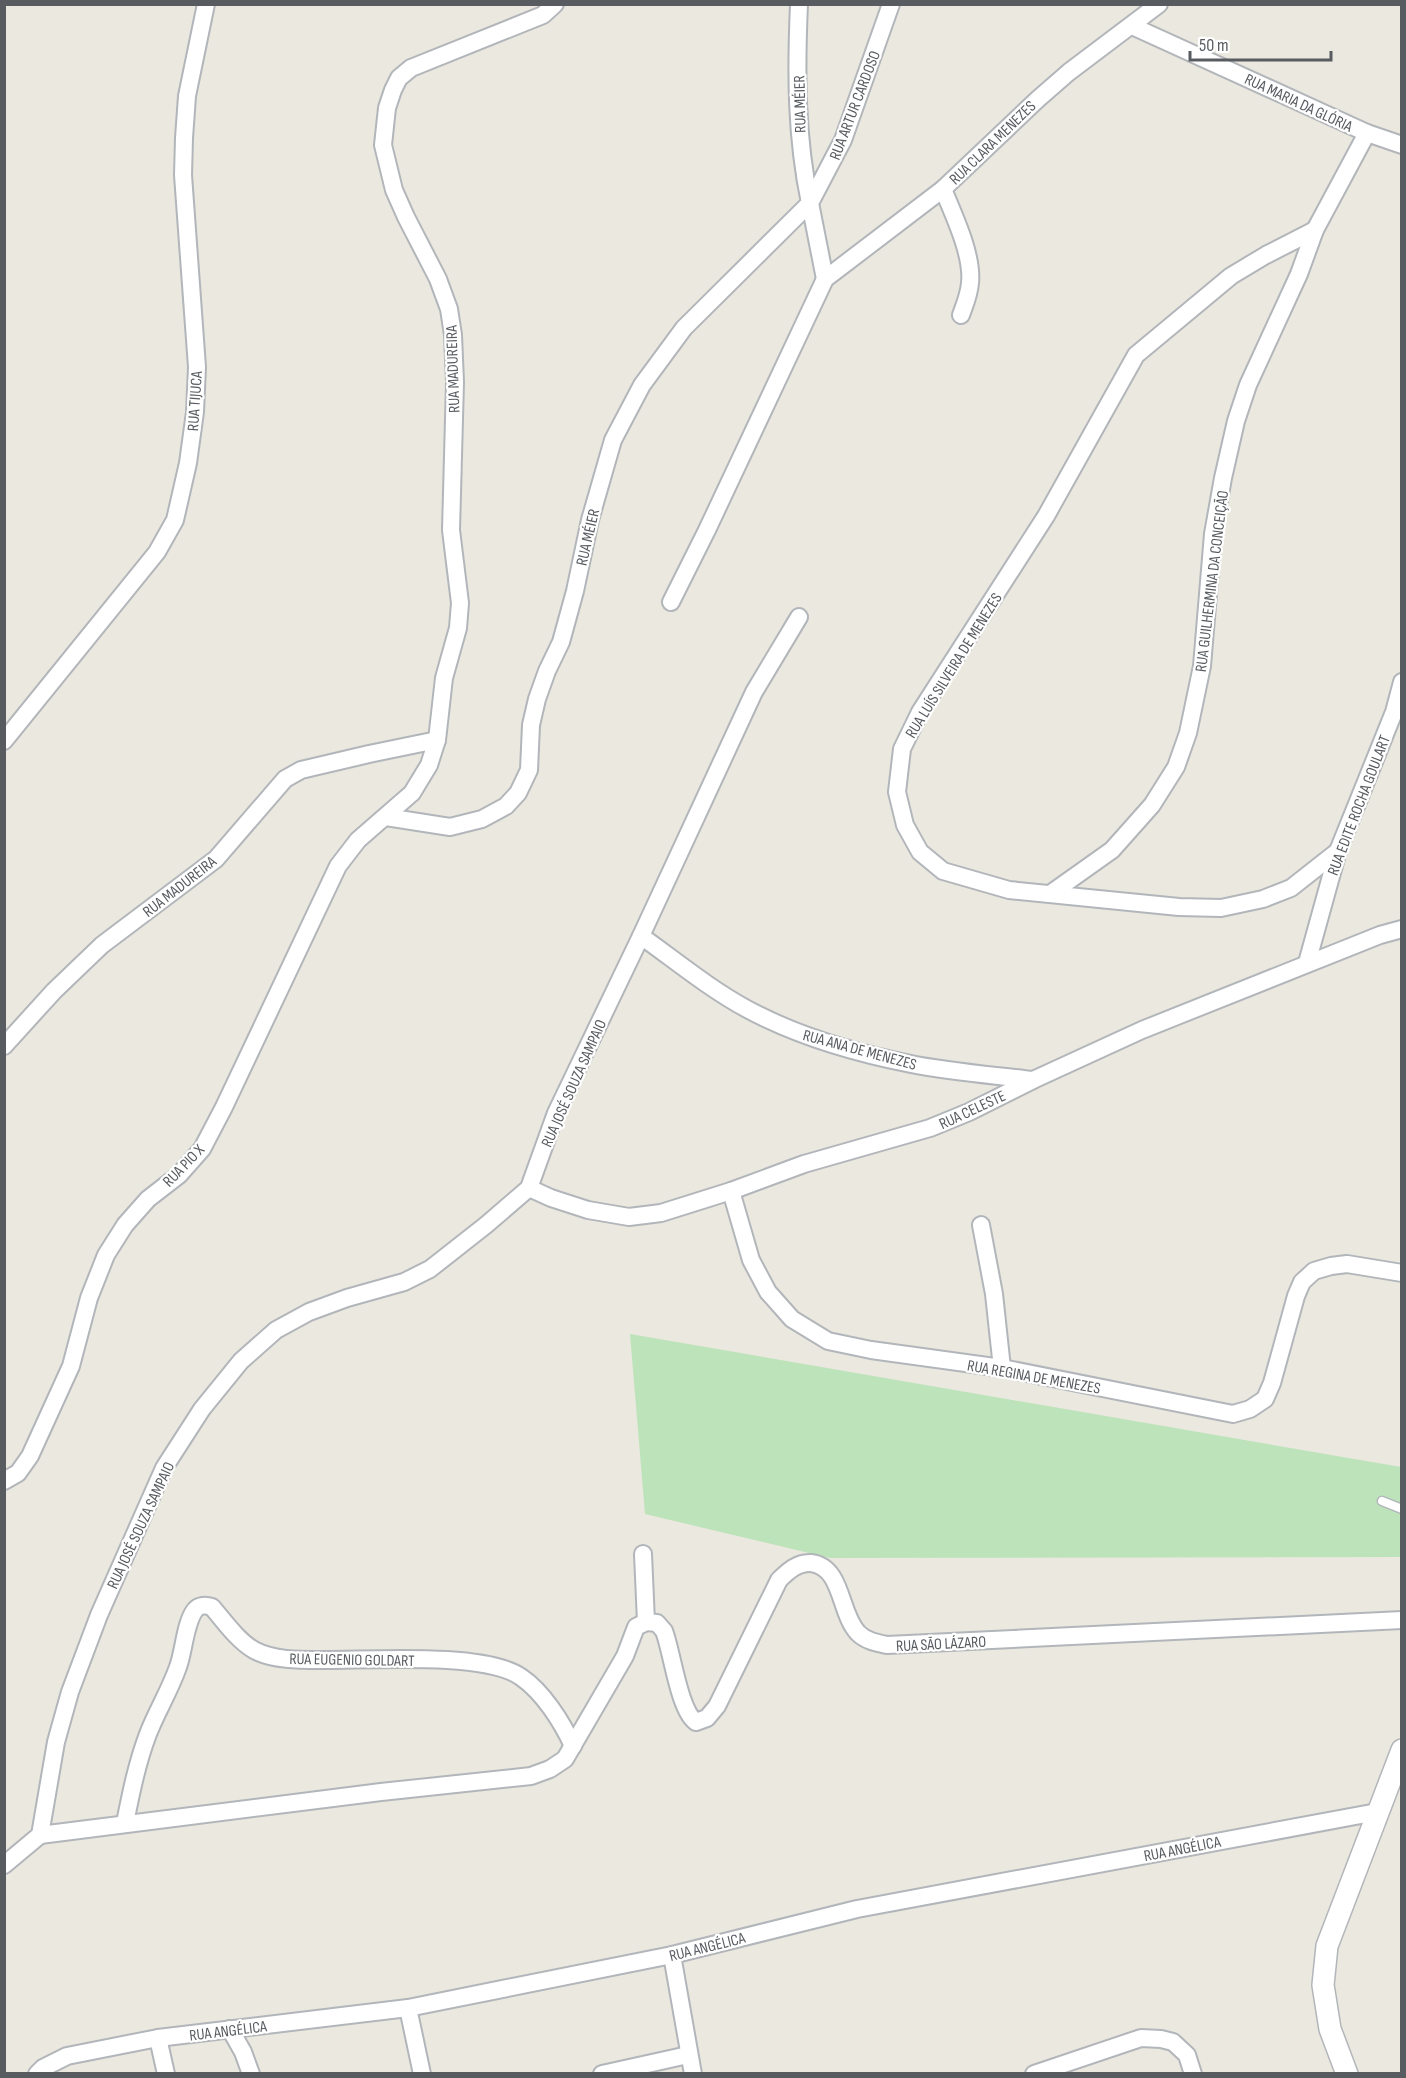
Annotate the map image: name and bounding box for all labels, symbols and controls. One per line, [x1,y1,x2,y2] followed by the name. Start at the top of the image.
[1190,24,1331,62] scale bar
[1199,35,1229,56] text: 50 m
[826,48,885,163] street label: RUA ARTUR CARDOSO
[1241,70,1356,137] street label: RUA MARIA DA GLÓRIA
[790,75,811,133] street label: RUA MÉIER
[946,97,1040,189] street label: RUA CLARA MENEZES
[442,325,465,413] street label: RUA MADUREIRA
[184,370,207,432] street label: RUA TIJUCA
[1192,489,1233,673] street label: RUA GUILHERMINA DA CONCEIÇÃO
[573,507,604,568] street label: RUA MÉIER
[902,590,1007,742] street label: RUA LUÍS SILVEIRA DE MENEZES
[1324,732,1395,878] street label: RUA EDITE ROCHA GOULART
[139,853,221,922] street label: RUA MADUREIRA
[538,1017,611,1150] street label: RUA JOSÉ SOUZA SAMPAIO
[801,1026,919,1075] street label: RUA ANA DE MENEZES
[936,1087,1009,1134] street label: RUA CELESTE
[159,1141,209,1191] street label: RUA PIO X
[966,1356,1102,1399] street label: RUA REGINA DE MENEZES
[104,1459,179,1592] street label: RUA JOSÉ SOUZA SAMPAIO
[895,1633,987,1656] street label: RUA SÃO LÁZARO
[289,1650,415,1671] street label: RUA EUGENIO GOLDART
[1142,1833,1222,1866] street label: RUA ANGÉLICA
[667,1929,748,1966] street label: RUA ANGÉLICA
[188,2017,268,2046] street label: RUA ANGÉLICA

